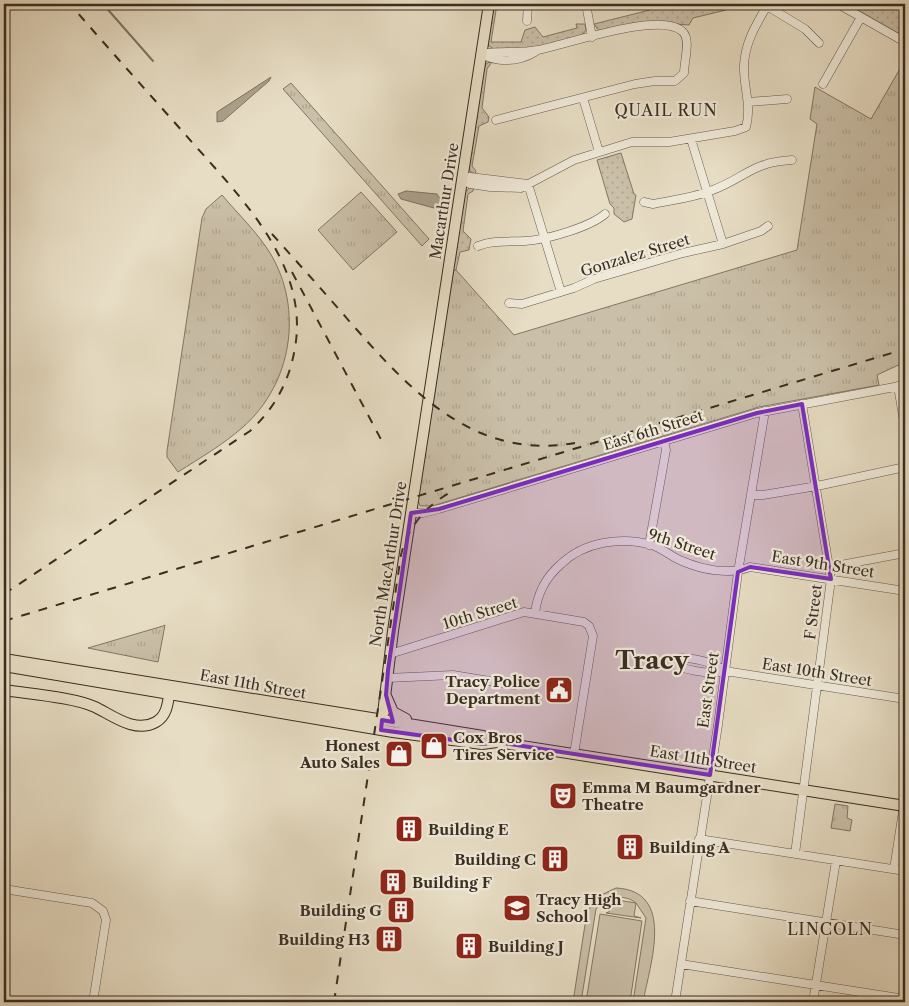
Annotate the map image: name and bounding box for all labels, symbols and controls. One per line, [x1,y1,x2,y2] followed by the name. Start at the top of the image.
[614,100,718,120] district label: QUAIL RUN
[425,141,463,261] street label: Macarthur Drive
[578,229,693,281] street label: Gonzalez Street
[601,406,706,454] street label: East 6th Street
[366,480,410,648] street label: North MacArthur Drive
[646,524,719,564] street label: 9th Street
[770,546,877,582] street label: East 9th Street
[800,582,826,641] street label: F Street
[440,592,520,633] street label: 10th Street
[615,645,689,676] district label: Tracy
[693,650,723,729] street label: East Street
[761,654,874,690] street label: East 10th Street
[198,665,308,703] street label: East 11th Street
[445,672,540,708] place label: Tracy Police Department
[544,675,574,705] public building icon: Tracy Police Department
[453,728,554,764] place label: Cox Bros Tires Service
[419,731,449,761] shop icon: Cox Bros Tires Service
[299,736,380,772] place label: Honest Auto Sales
[384,739,414,769] shop icon: Honest Auto Sales
[648,741,758,777] street label: East 11th Street
[582,778,761,814] place label: Emma M Baumgardner Theatre
[548,781,578,811] theatre icon: Emma M Baumgardner Theatre
[394,814,424,844] building icon: Building E
[428,820,509,839] place label: Building E
[615,832,645,862] building icon: Building A
[649,838,730,857] place label: Building A
[540,844,570,874] building icon: Building C
[454,850,536,869] place label: Building C
[378,867,408,897] building icon: Building F
[412,873,492,892] place label: Building F
[536,890,622,926] place label: Tracy High School
[502,893,532,923] school or university icon: Tracy High School
[386,895,416,925] building icon: Building G
[300,901,382,920] place label: Building G
[787,919,873,939] district label: LINCOLN
[374,924,404,954] building icon: Building H3
[278,930,370,949] place label: Building H3
[454,931,484,961] building icon: Building J
[488,937,564,956] place label: Building J

